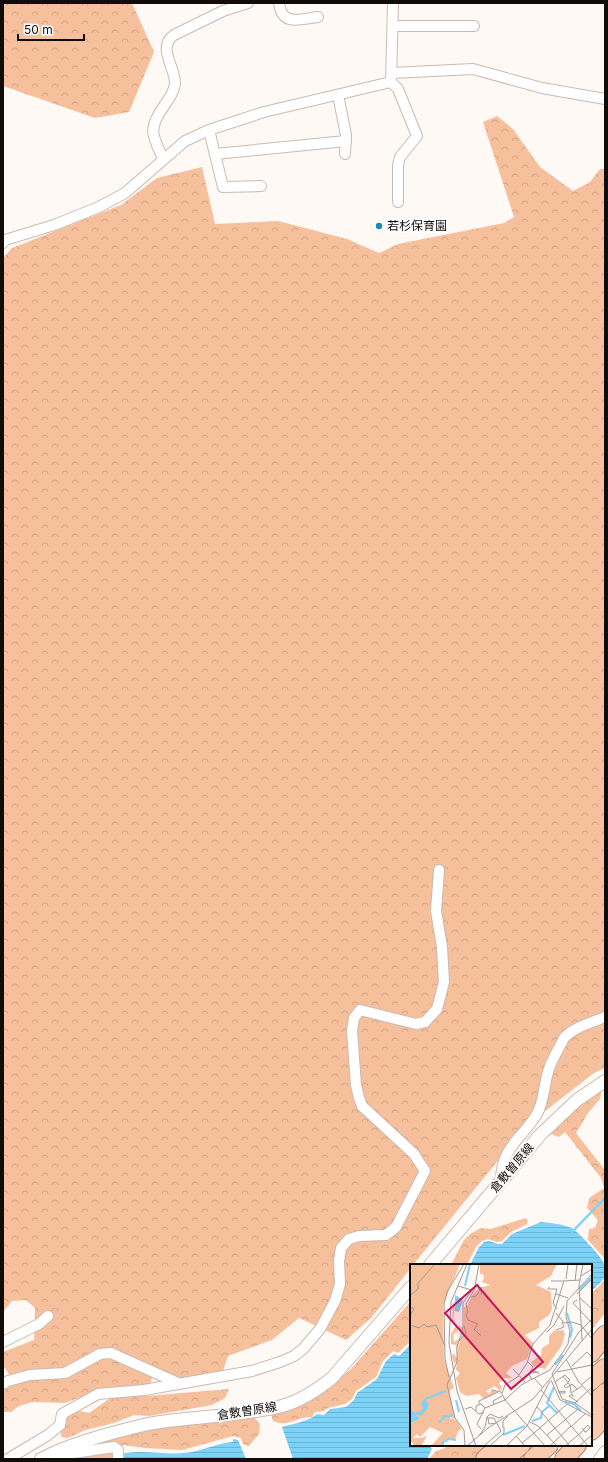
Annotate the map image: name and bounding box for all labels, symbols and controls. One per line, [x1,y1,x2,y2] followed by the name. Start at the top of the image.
[18,16,84,42] scale bar
[24,22,53,37] text: 50 m
[387,218,447,233] place label: 若杉保育園
[374,221,384,231] marker: 若杉保育園
[487,1140,537,1195] street label: 倉敷曽原線
[410,1264,592,1446] inset map
[216,1398,278,1423] street label: 倉敷曽原線

